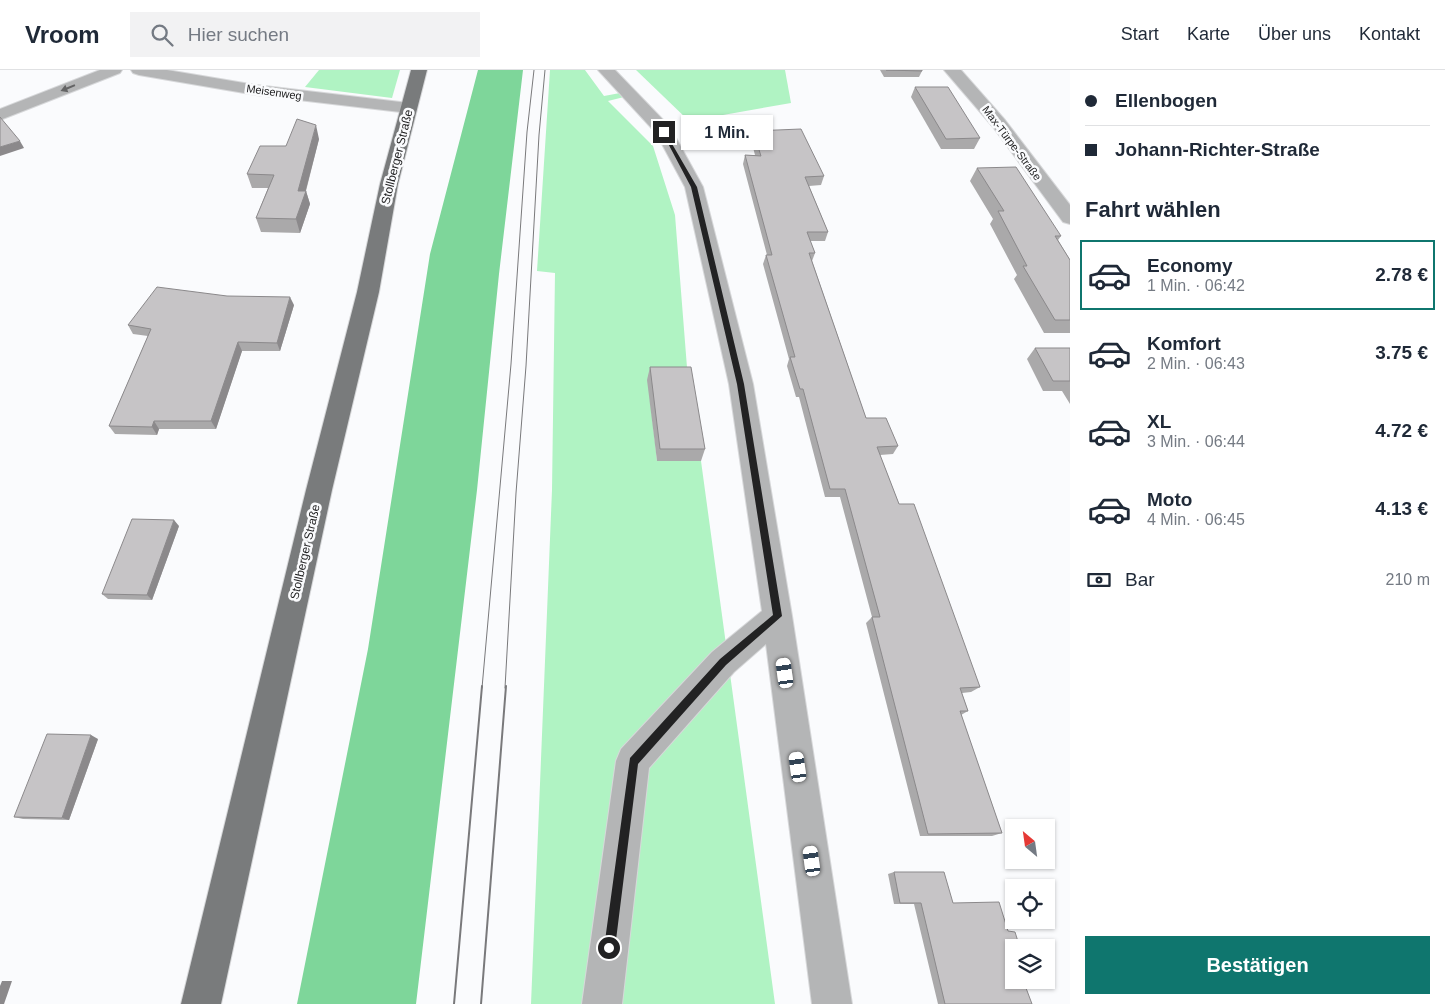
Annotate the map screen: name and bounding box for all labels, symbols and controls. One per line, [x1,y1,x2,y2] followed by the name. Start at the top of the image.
[130,12,480,57] search box
[25,21,100,48] text: Vroom
[148,21,176,49] icon: search
[188,24,289,45] text: Hier suchen
[1121,24,1159,44] text: Start
[1187,24,1230,44] text: Karte
[1258,24,1331,44] text: Über uns
[1359,24,1420,44] text: Kontakt
[246,82,302,102] street label: Meisenweg
[60,84,75,92] one-way arrow
[1115,90,1217,111] text: Ellenbogen
[980,104,1044,182] street label: Max-Türpe-Straße
[378,108,416,206] street label: Stollberger Straße
[682,114,774,150] callout: 1 Min.
[653,121,675,143] route end
[704,124,750,141] text: 1 Min.
[1115,139,1320,160] text: Johann-Richter-Straße
[1085,197,1221,222] text: Fahrt wählen
[1087,253,1132,298] icon: car
[1147,255,1233,276] text: Economy
[1375,264,1428,285] text: 2.78 €
[1147,277,1245,294] text: 1 Min. · 06:42
[1087,331,1132,376] icon: car
[1147,333,1221,354] text: Komfort
[1375,342,1428,363] text: 3.75 €
[1147,355,1245,372] text: 2 Min. · 06:43
[1087,409,1132,454] icon: car
[1147,411,1171,432] text: XL
[1375,420,1428,441] text: 4.72 €
[1147,433,1245,450] text: 3 Min. · 06:44
[1087,487,1132,532] icon: car
[1147,489,1192,510] text: Moto
[1375,498,1428,519] text: 4.13 €
[287,503,323,601] street label: Stollberger Straße
[1147,511,1245,528] text: 4 Min. · 06:45
[1085,566,1113,594] icon: cash
[1125,569,1155,590] text: Bar
[1386,571,1430,588] text: 210 m
[775,657,794,689] car
[788,751,807,783] car
[1005,819,1055,869] north arrow
[1005,819,1055,989] map controls
[802,845,821,877] car
[1005,879,1055,929] button: locate
[1085,936,1430,994] button: Bestätigen
[598,937,620,959] route start
[1005,939,1055,989] button: layers

